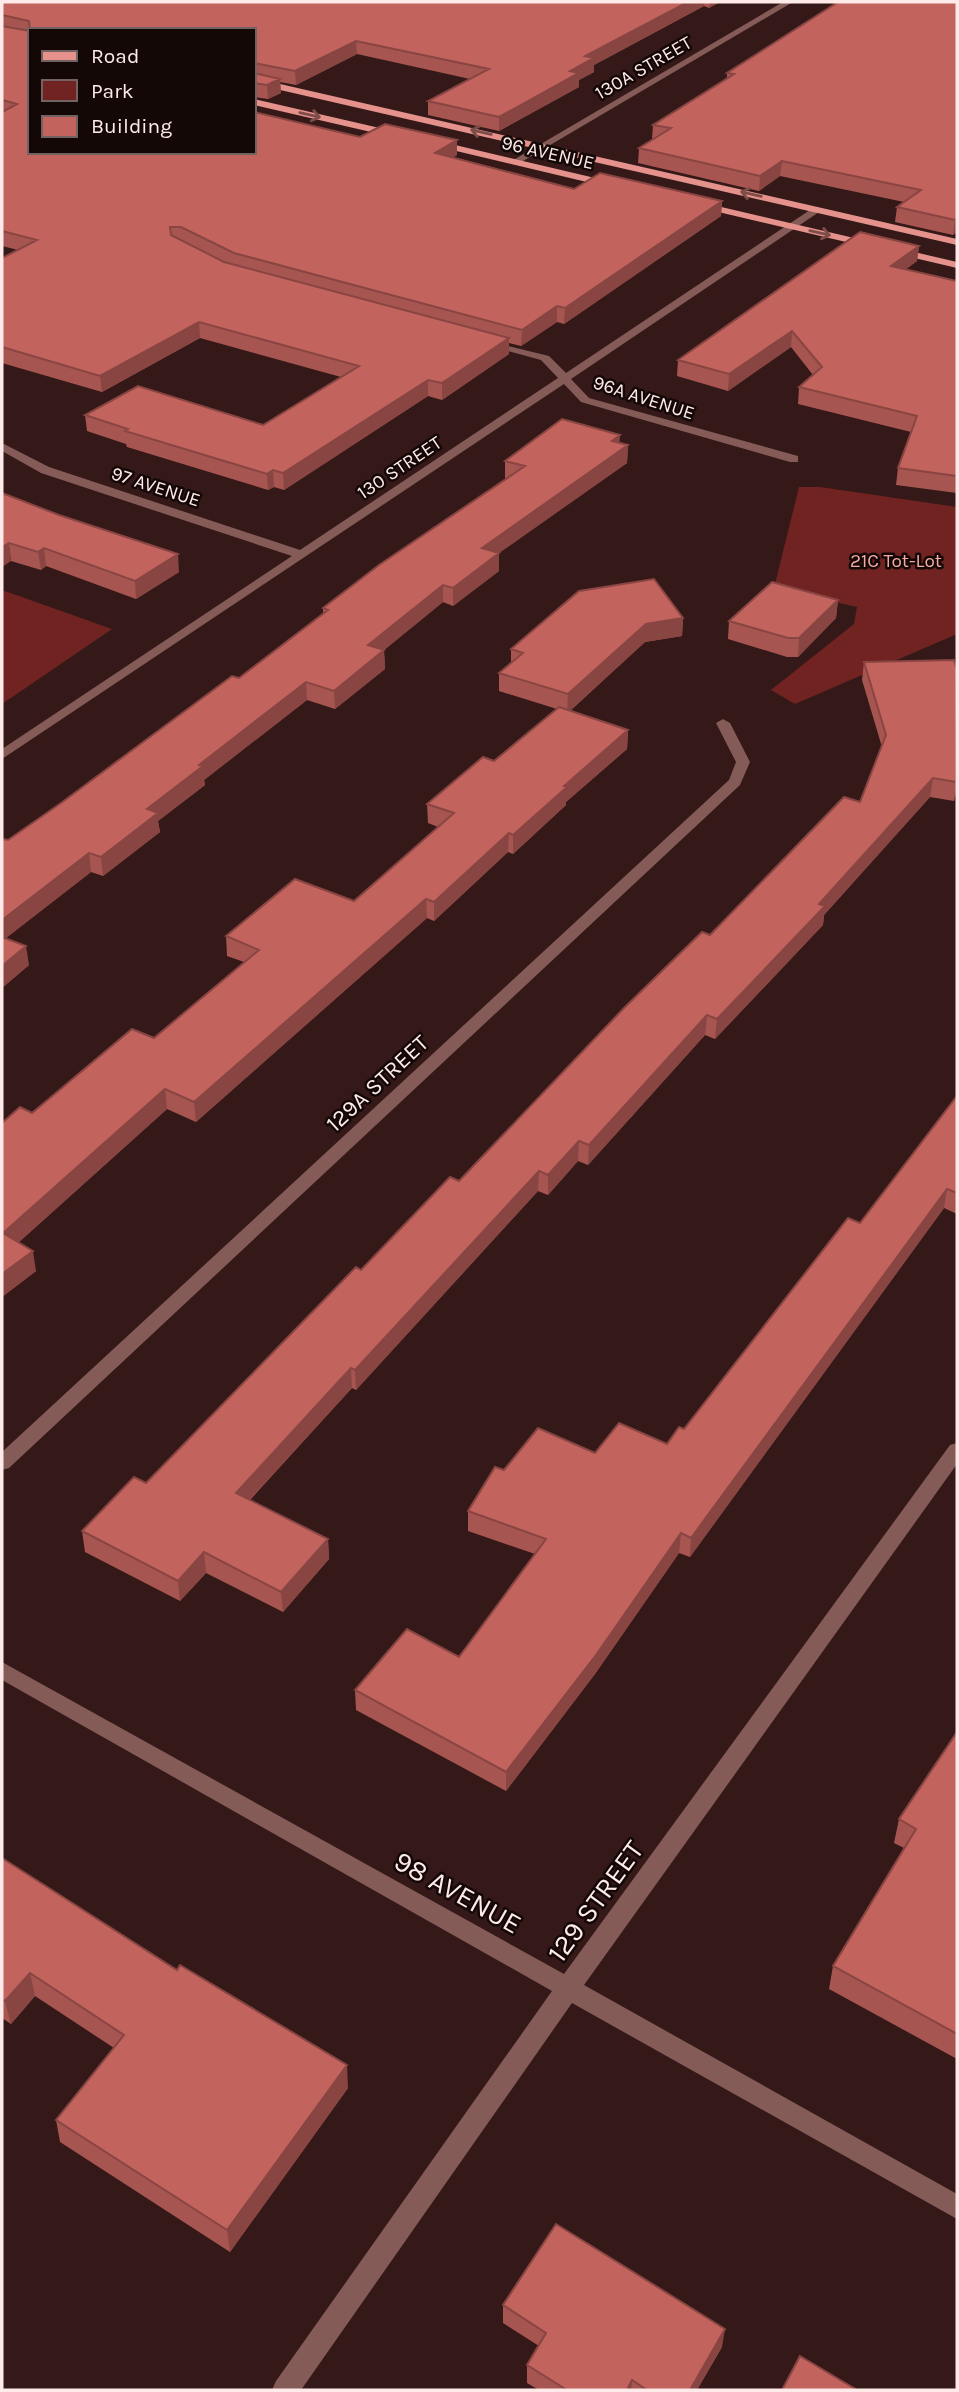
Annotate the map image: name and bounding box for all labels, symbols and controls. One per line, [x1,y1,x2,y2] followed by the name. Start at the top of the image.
[28,28,256,154] legend
[591,31,696,104] street label: 130A STREET
[91,44,139,68] text: Road
[91,79,134,103] text: Park
[298,109,320,122] one-way arrow
[91,114,172,138] text: Building
[470,125,493,138] one-way arrow
[499,132,596,174] street label: 96 AVENUE
[740,187,763,200] one-way arrow
[808,227,831,240] one-way arrow
[590,371,697,425] street label: 96A AVENUE
[353,431,446,504] street label: 130 STREET
[108,462,203,512] street label: 97 AVENUE
[850,550,942,572] park label: 21C Tot-Lot
[321,1029,434,1138] street label: 129A STREET
[540,1834,650,1968] street label: 129 STREET
[389,1844,527,1941] street label: 98 AVENUE

